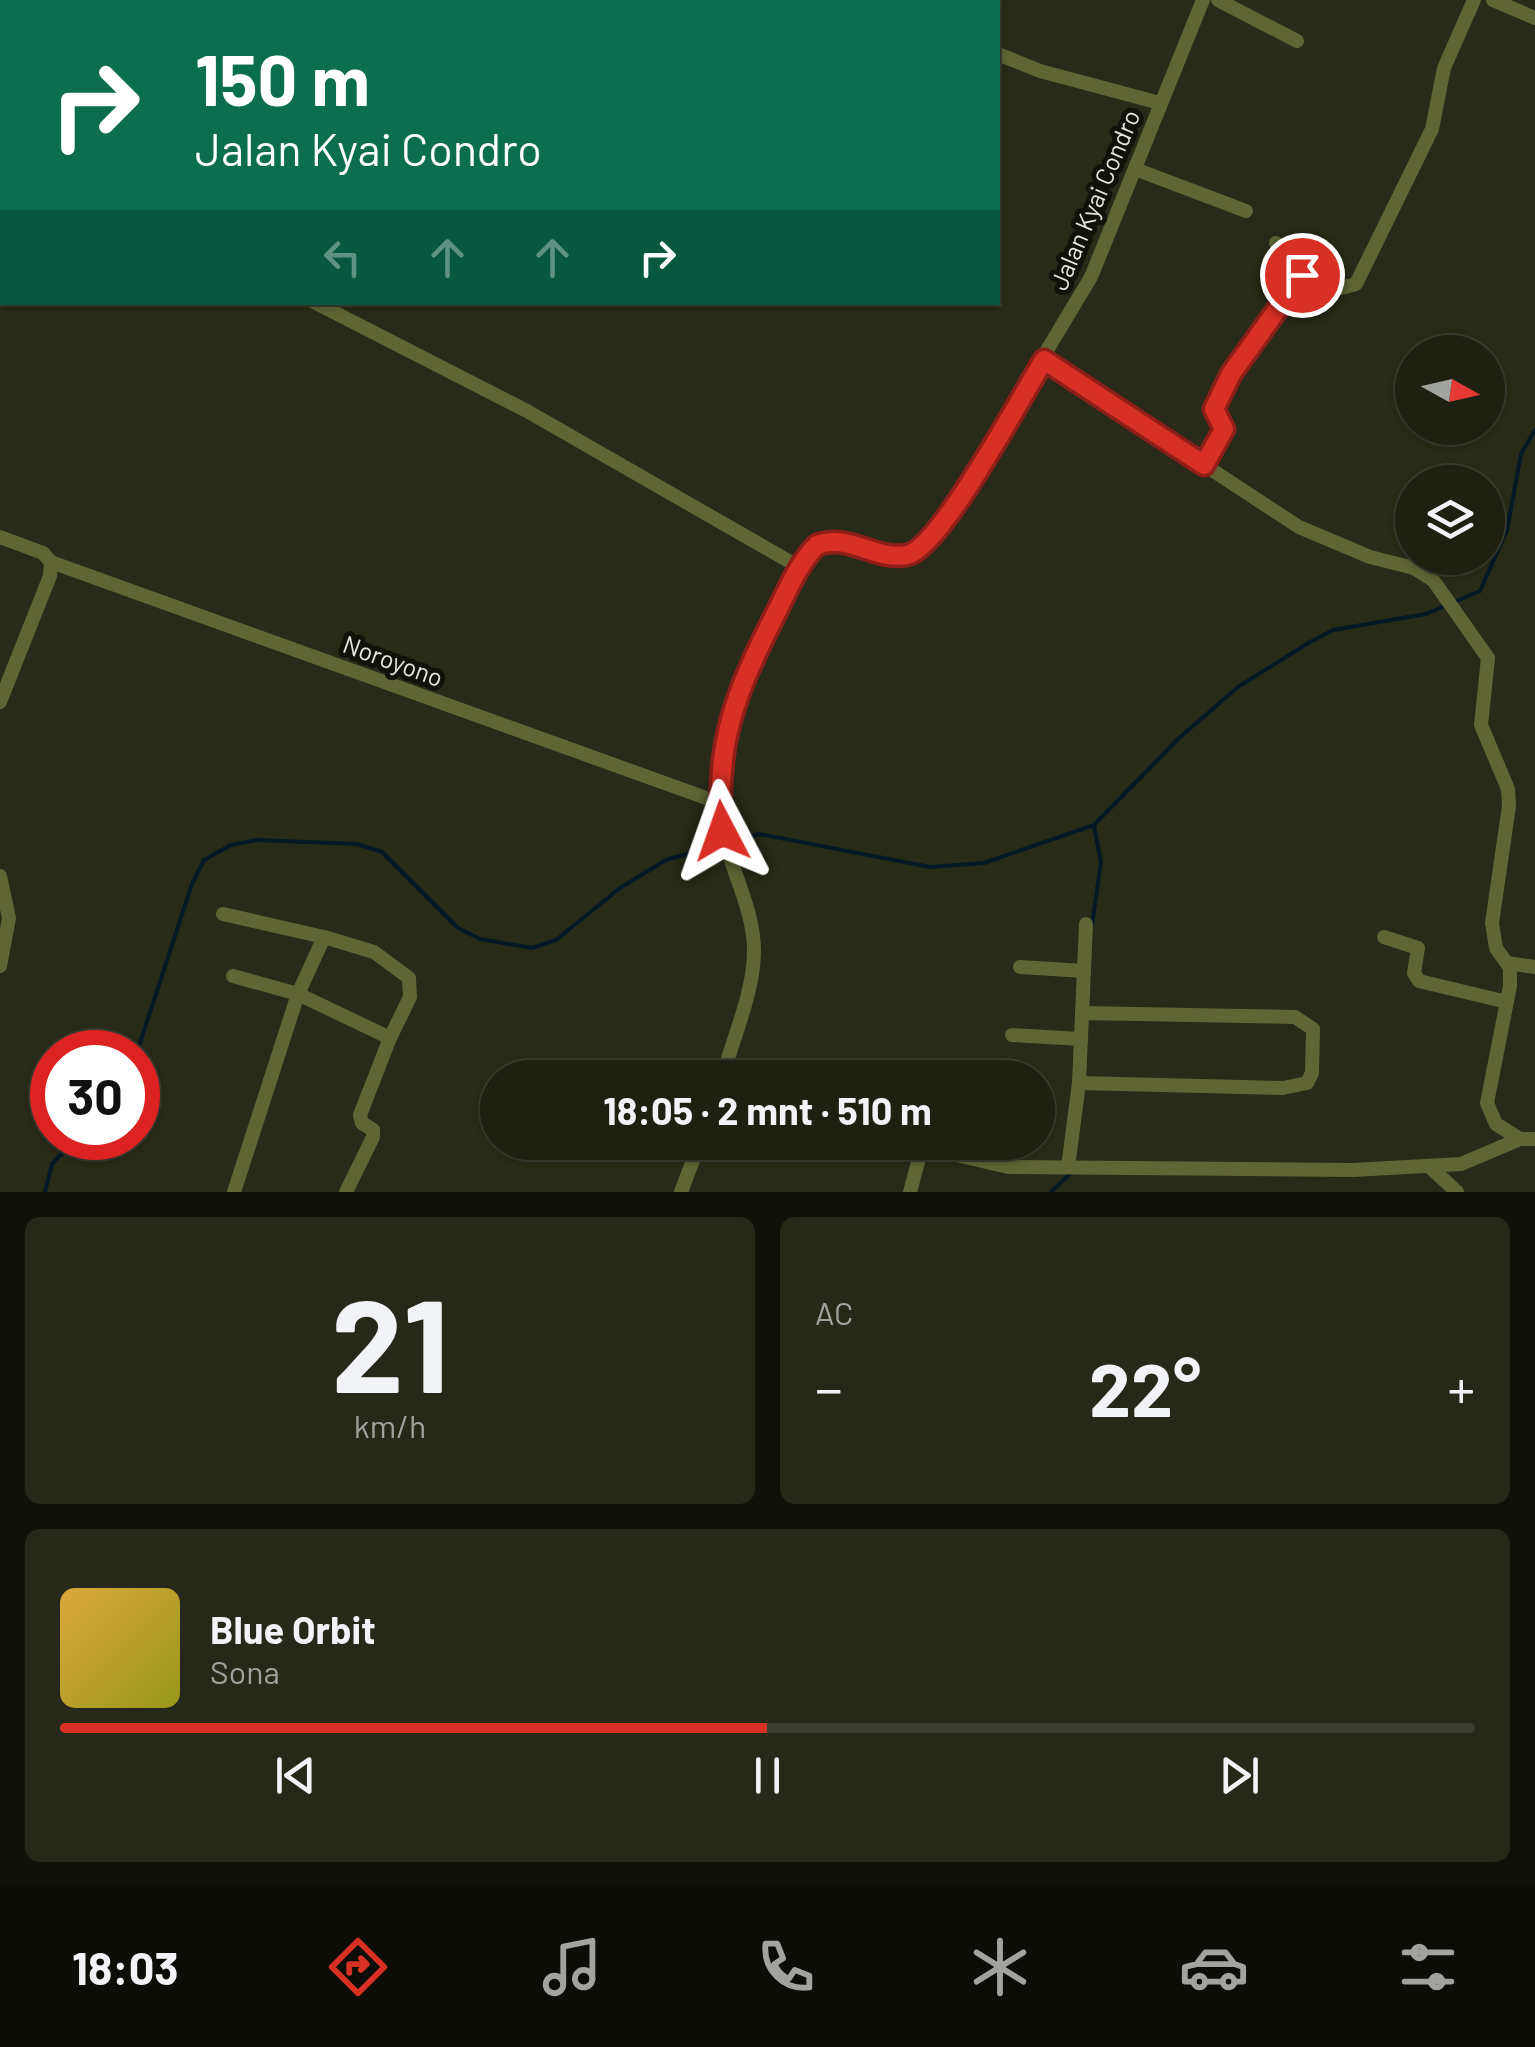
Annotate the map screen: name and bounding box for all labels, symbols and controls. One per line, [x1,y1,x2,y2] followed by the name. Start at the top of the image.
[195,36,370,120] text: 150 m
[30,40,160,170] icon: right
[1043,105,1146,294] street label: Jalan Kyai Condro
[195,121,542,175] text: Jalan Kyai Condro
[315,230,370,285] icon: left
[420,230,475,285] icon: ahead
[525,230,580,285] icon: ahead
[630,230,685,285] icon: right
[1260,233,1345,318] pin
[1275,248,1330,303] icon: arrive
[1395,335,1505,445] north arrow
[1395,335,1505,575] map controls
[1395,465,1505,575] button: layers
[339,628,447,692] street label: Noroyono
[670,779,774,883] position arrow
[30,1030,160,1160] speed limit sign: 30
[603,1087,932,1133] text: 18:05 · 2 mnt · 510 m
[331,1263,449,1419] text: 21
[815,1293,853,1331] text: AC
[1089,1342,1201,1432] text: 22°
[815,1354,843,1420] text: −
[1447,1354,1475,1420] text: +
[354,1406,426,1444] text: km/h
[210,1606,376,1652] text: Blue Orbit
[210,1652,280,1690] text: Sona
[268,1748,323,1803] icon: previous
[740,1748,795,1803] icon: pause
[1212,1748,1267,1803] icon: next
[323,1932,393,2002] icon: directions
[537,1932,607,2002] icon: music
[751,1932,821,2002] icon: phone
[965,1932,1035,2002] icon: climate
[1179,1932,1249,2002] icon: car
[1393,1932,1463,2002] icon: filters
[72,1940,179,1994] text: 18:03

